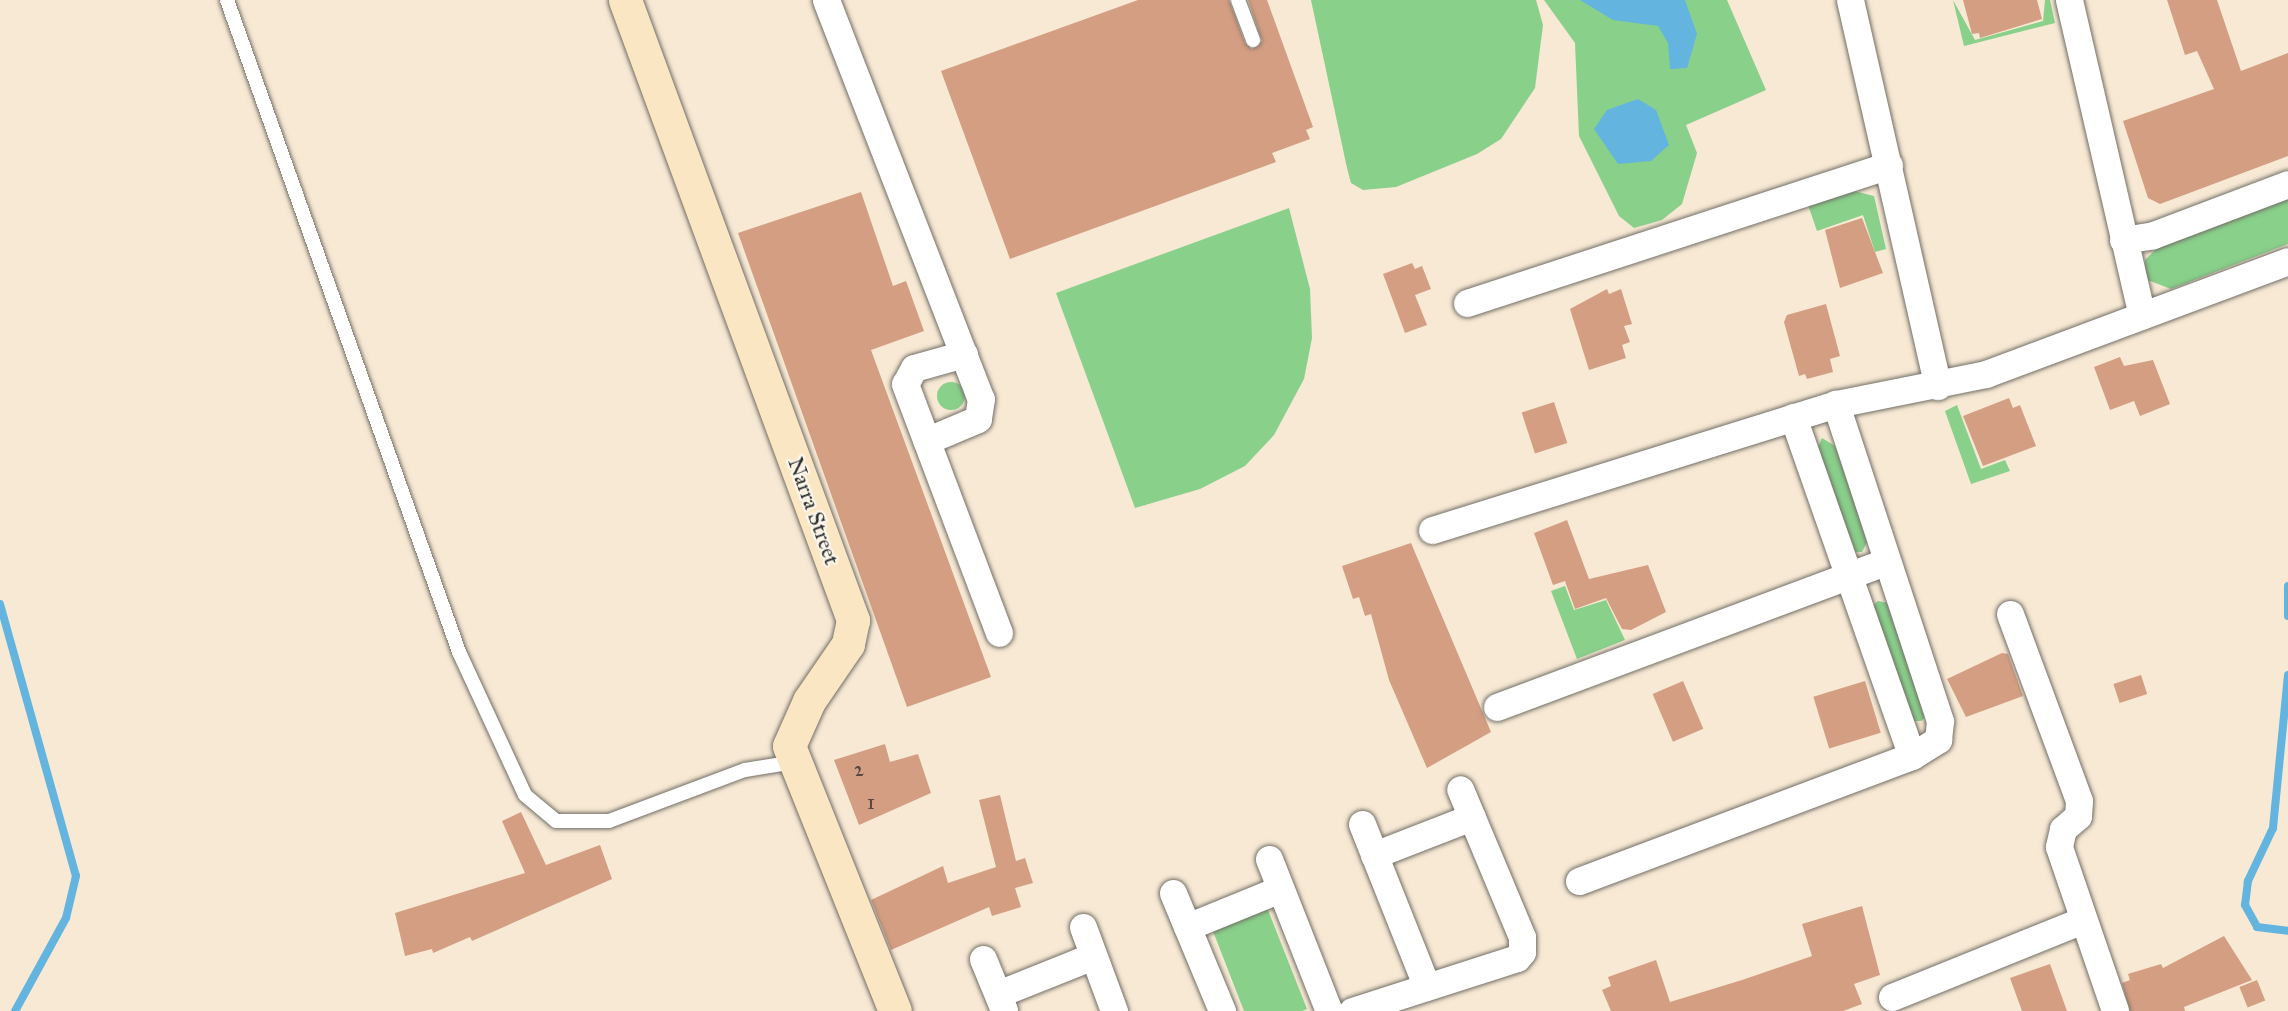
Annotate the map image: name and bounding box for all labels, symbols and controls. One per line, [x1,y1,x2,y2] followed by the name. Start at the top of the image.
[782,454,846,568] street label: Narra Street
[854,757,864,781] house number: 2
[867,790,875,814] house number: 1

